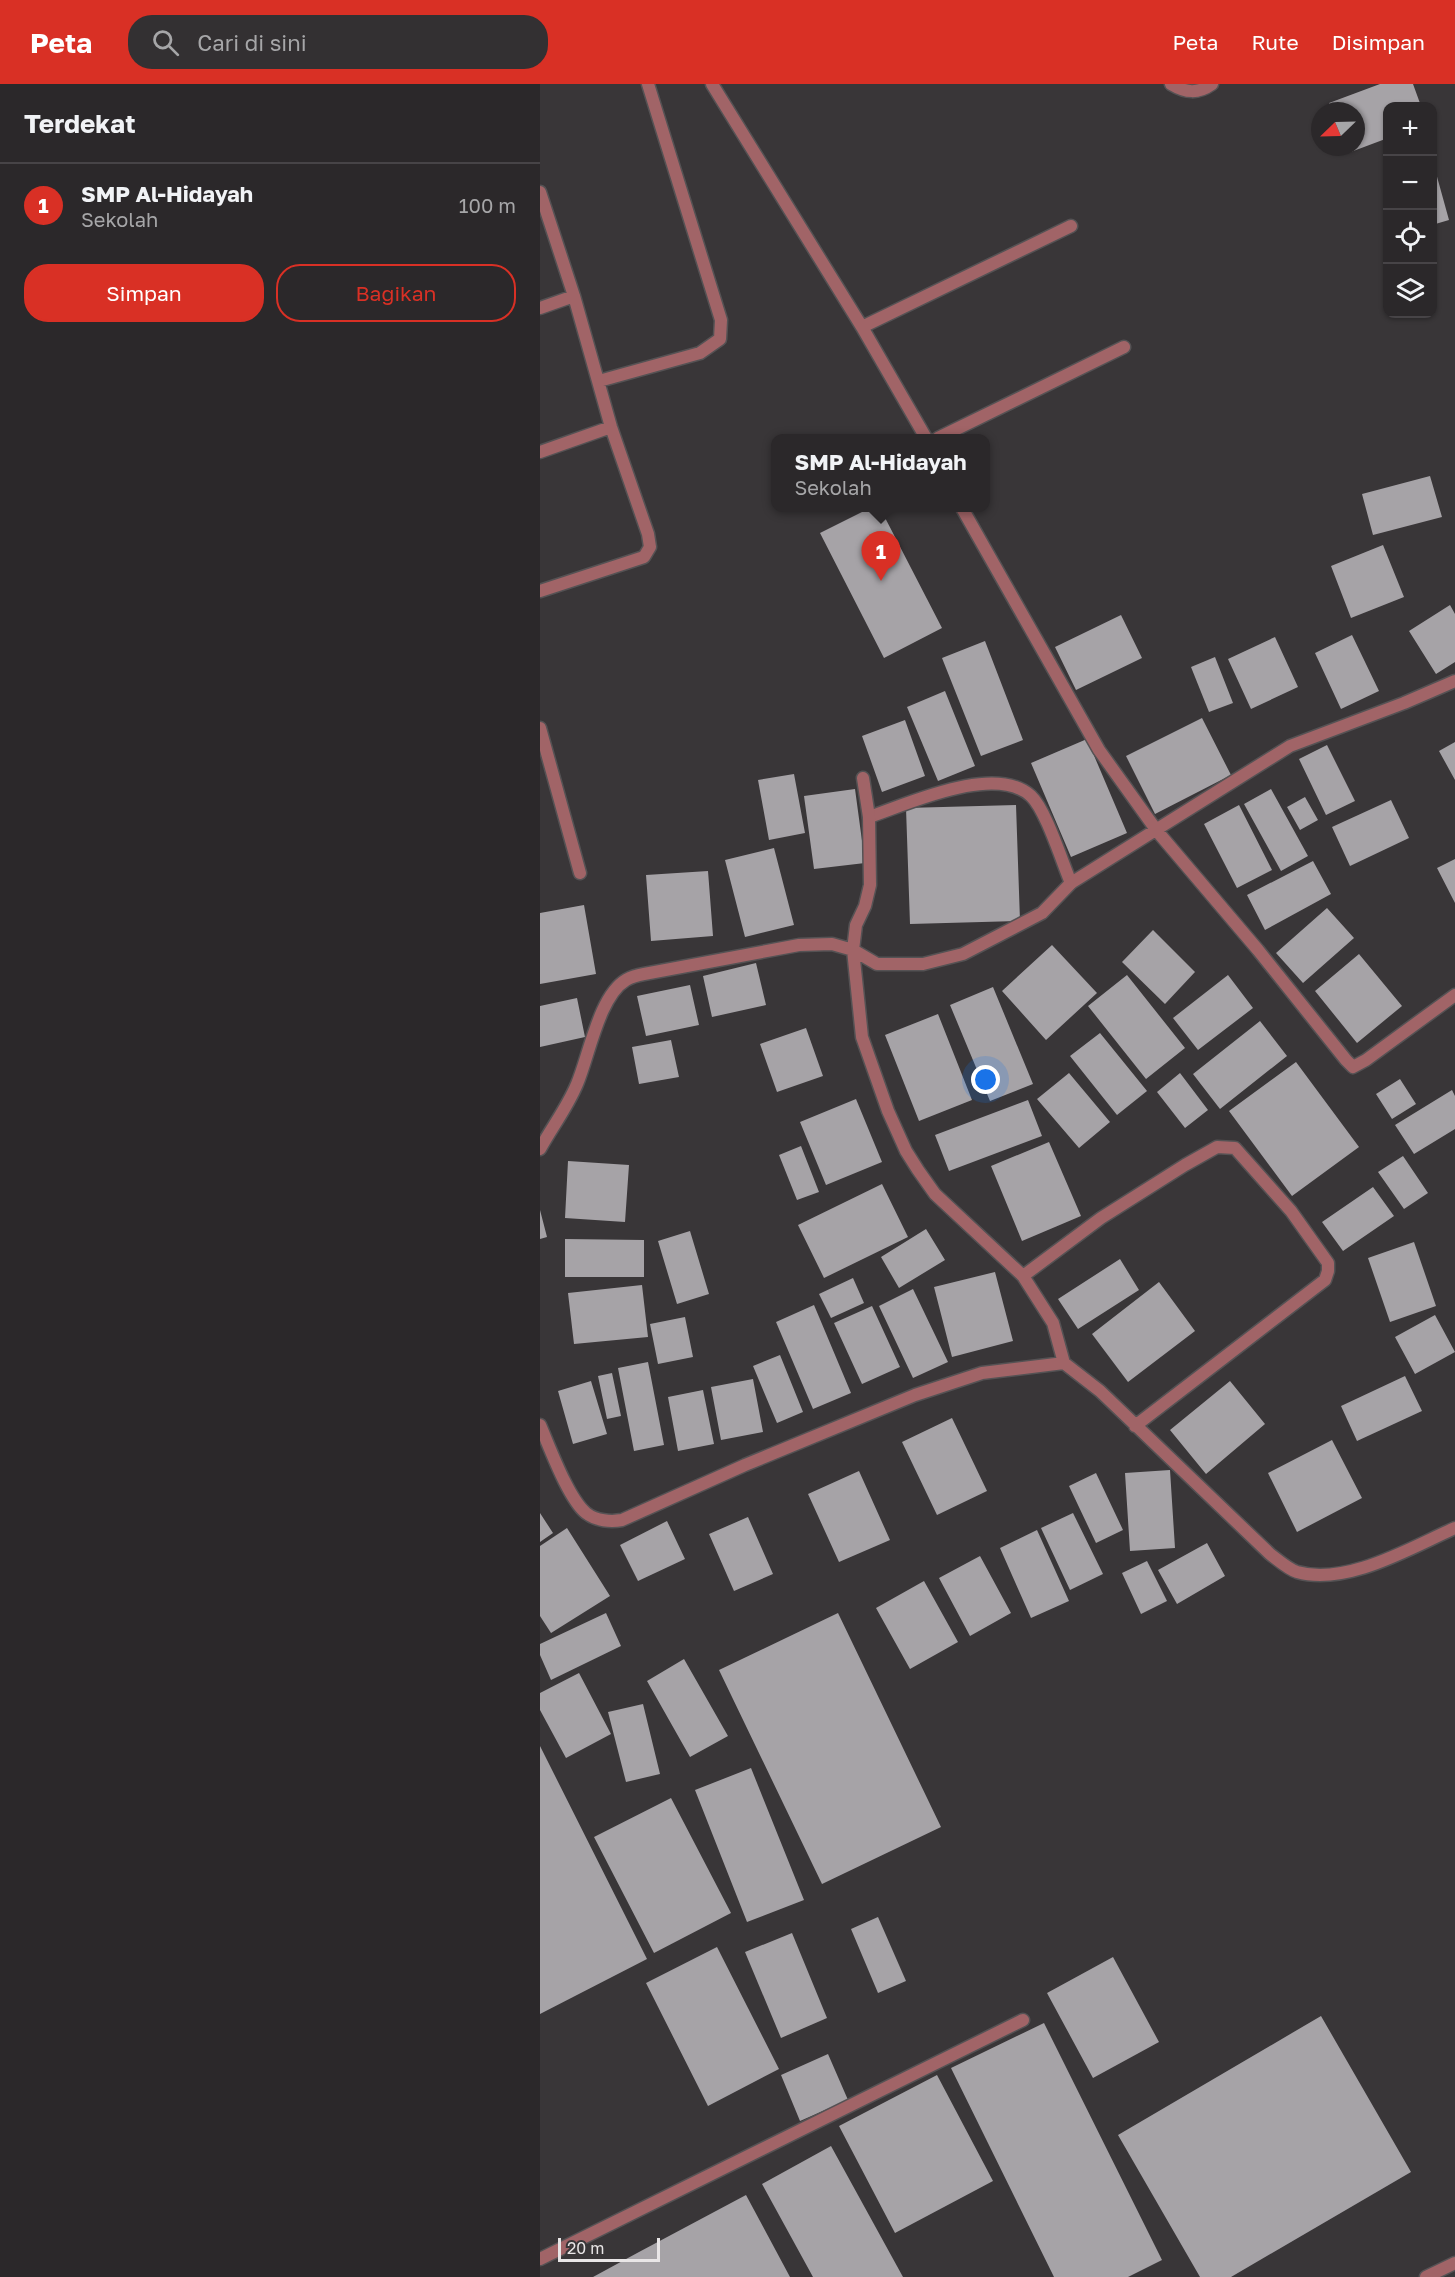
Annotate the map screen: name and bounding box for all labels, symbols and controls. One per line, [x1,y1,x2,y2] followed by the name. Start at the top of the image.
[128,15,548,69] search box
[30,26,92,59] text: Peta
[149,26,182,59] icon: search
[197,29,307,56] text: Cari di sini
[1172,29,1218,55] text: Peta
[1251,29,1299,55] text: Rute
[1332,29,1425,55] text: Disimpan
[1311,102,1365,156] north arrow
[1383,102,1437,318] map controls
[1383,102,1437,156] button: +
[24,108,136,139] text: Terdekat
[1383,156,1437,210] button: −
[81,180,253,207] text: SMP Al-Hidayah
[38,193,49,217] text: 1
[459,193,516,217] text: 100 m
[81,207,158,231] text: Sekolah
[1383,210,1437,264] button: locate
[24,264,264,322] button: Simpan
[276,264,516,322] button: Bagikan
[1383,264,1437,318] button: layers
[771,434,990,512] popup
[794,448,967,475] text: SMP Al-Hidayah
[794,475,872,499] text: Sekolah
[862,532,900,581] pin: 1
[971,1065,1000,1094] your location
[558,2235,660,2262] scale bar
[567,2238,604,2258] text: 20 m

